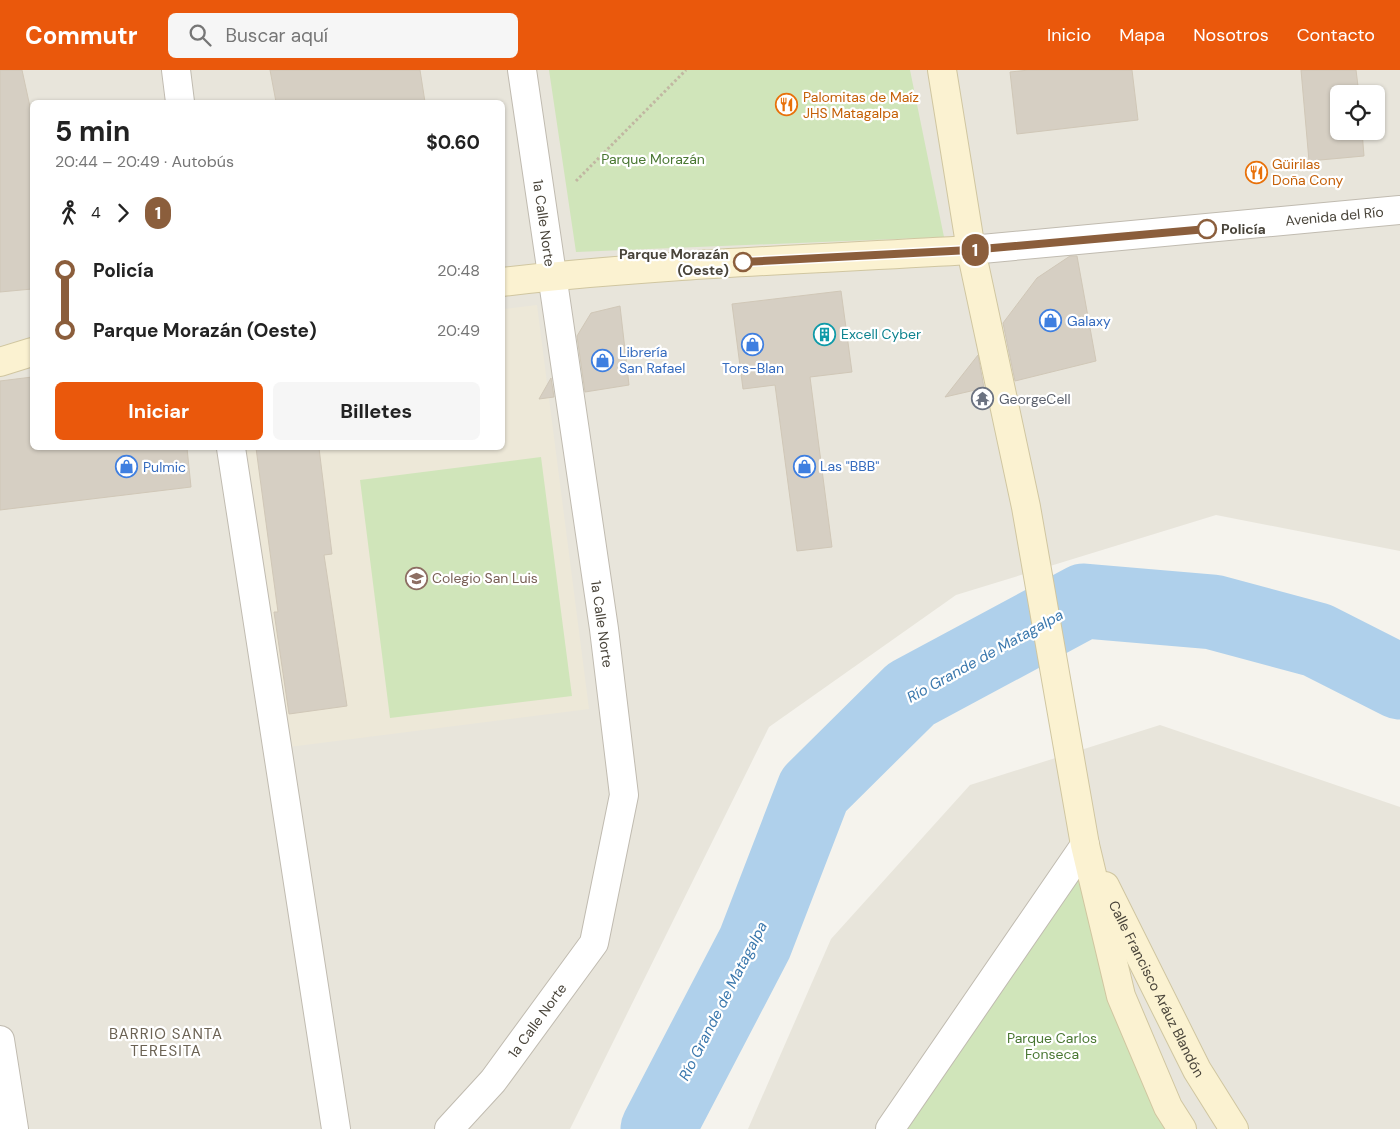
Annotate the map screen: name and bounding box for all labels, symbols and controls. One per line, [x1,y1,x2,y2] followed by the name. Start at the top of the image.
[168,13,518,58] search box
[25,20,138,51] text: Commutr
[186,21,214,49] icon: search
[226,23,328,48] text: Buscar aquí
[1047,23,1091,47] text: Inicio
[1119,23,1165,47] text: Mapa
[1193,23,1269,47] text: Nosotros
[1297,23,1375,47] text: Contacto
[1330,85,1385,140] map controls
[1330,85,1385,140] button: locate
[803,88,919,122] place label: Palomitas de Maíz JHS Matagalpa
[775,93,799,117] restaurant icon: Palomitas de Maíz JHS Matagalpa
[55,113,130,150] text: 5 min
[426,130,480,155] text: $0.60
[601,150,705,168] park label: Parque Morazán
[55,151,234,172] text: 20:44 – 20:49 · Autobús
[1272,155,1343,189] place label: Güirilas Doña Cony
[1244,160,1268,184] restaurant icon: Güirilas Doña Cony
[529,178,559,268] street label: 1a Calle Norte
[55,199,83,227] icon: walk
[109,199,137,227] icon: forward
[155,201,161,225] text: 1
[91,202,101,223] text: 4
[1285,203,1384,230] street label: Avenida del Río
[1197,219,1217,239] marker: Policía
[1221,220,1266,238] place label: Policía
[959,234,991,266] line badge: 1
[972,238,978,262] text: 1
[619,245,729,279] place label: Parque Morazán (Oeste)
[733,252,753,272] marker: Parque Morazán (Oeste)
[93,258,154,283] text: Policía
[437,260,480,281] text: 20:48
[1039,309,1063,333] shop icon: Galaxy
[1067,312,1111,330] place label: Galaxy
[93,318,317,343] text: Parque Morazán (Oeste)
[437,320,480,341] text: 20:49
[813,322,837,346] building icon: Excell Cyber
[841,325,921,343] place label: Excell Cyber
[741,333,765,357] shop icon: Tors-Blan
[619,343,685,377] place label: Librería San Rafael
[591,348,615,372] shop icon: Librería San Rafael
[722,359,784,377] place label: Tors-Blan
[55,382,263,440] button: Iniciar
[273,382,480,440] button: Billetes
[971,387,995,411] temple icon: GeorgeCell
[999,390,1071,408] place label: GeorgeCell
[792,454,816,478] shop icon: Las "BBB"
[115,455,139,479] shop icon: Pulmic
[820,457,879,475] place label: Las "BBB"
[143,458,186,476] place label: Pulmic
[404,566,428,590] school or university icon: Colegio San Luis
[432,569,538,587] place label: Colegio San Luis
[587,579,617,669] street label: 1a Calle Norte
[903,605,1067,707] water label: Río Grande de Matagalpa
[1105,898,1208,1081] street label: Calle Francisco Aráuz Blandón
[674,918,772,1084] water label: Río Grande de Matagalpa
[504,980,570,1061] street label: 1a Calle Norte
[109,1024,223,1061] district label: BARRIO SANTA TERESITA
[1007,1029,1097,1063] park label: Parque Carlos Fonseca

